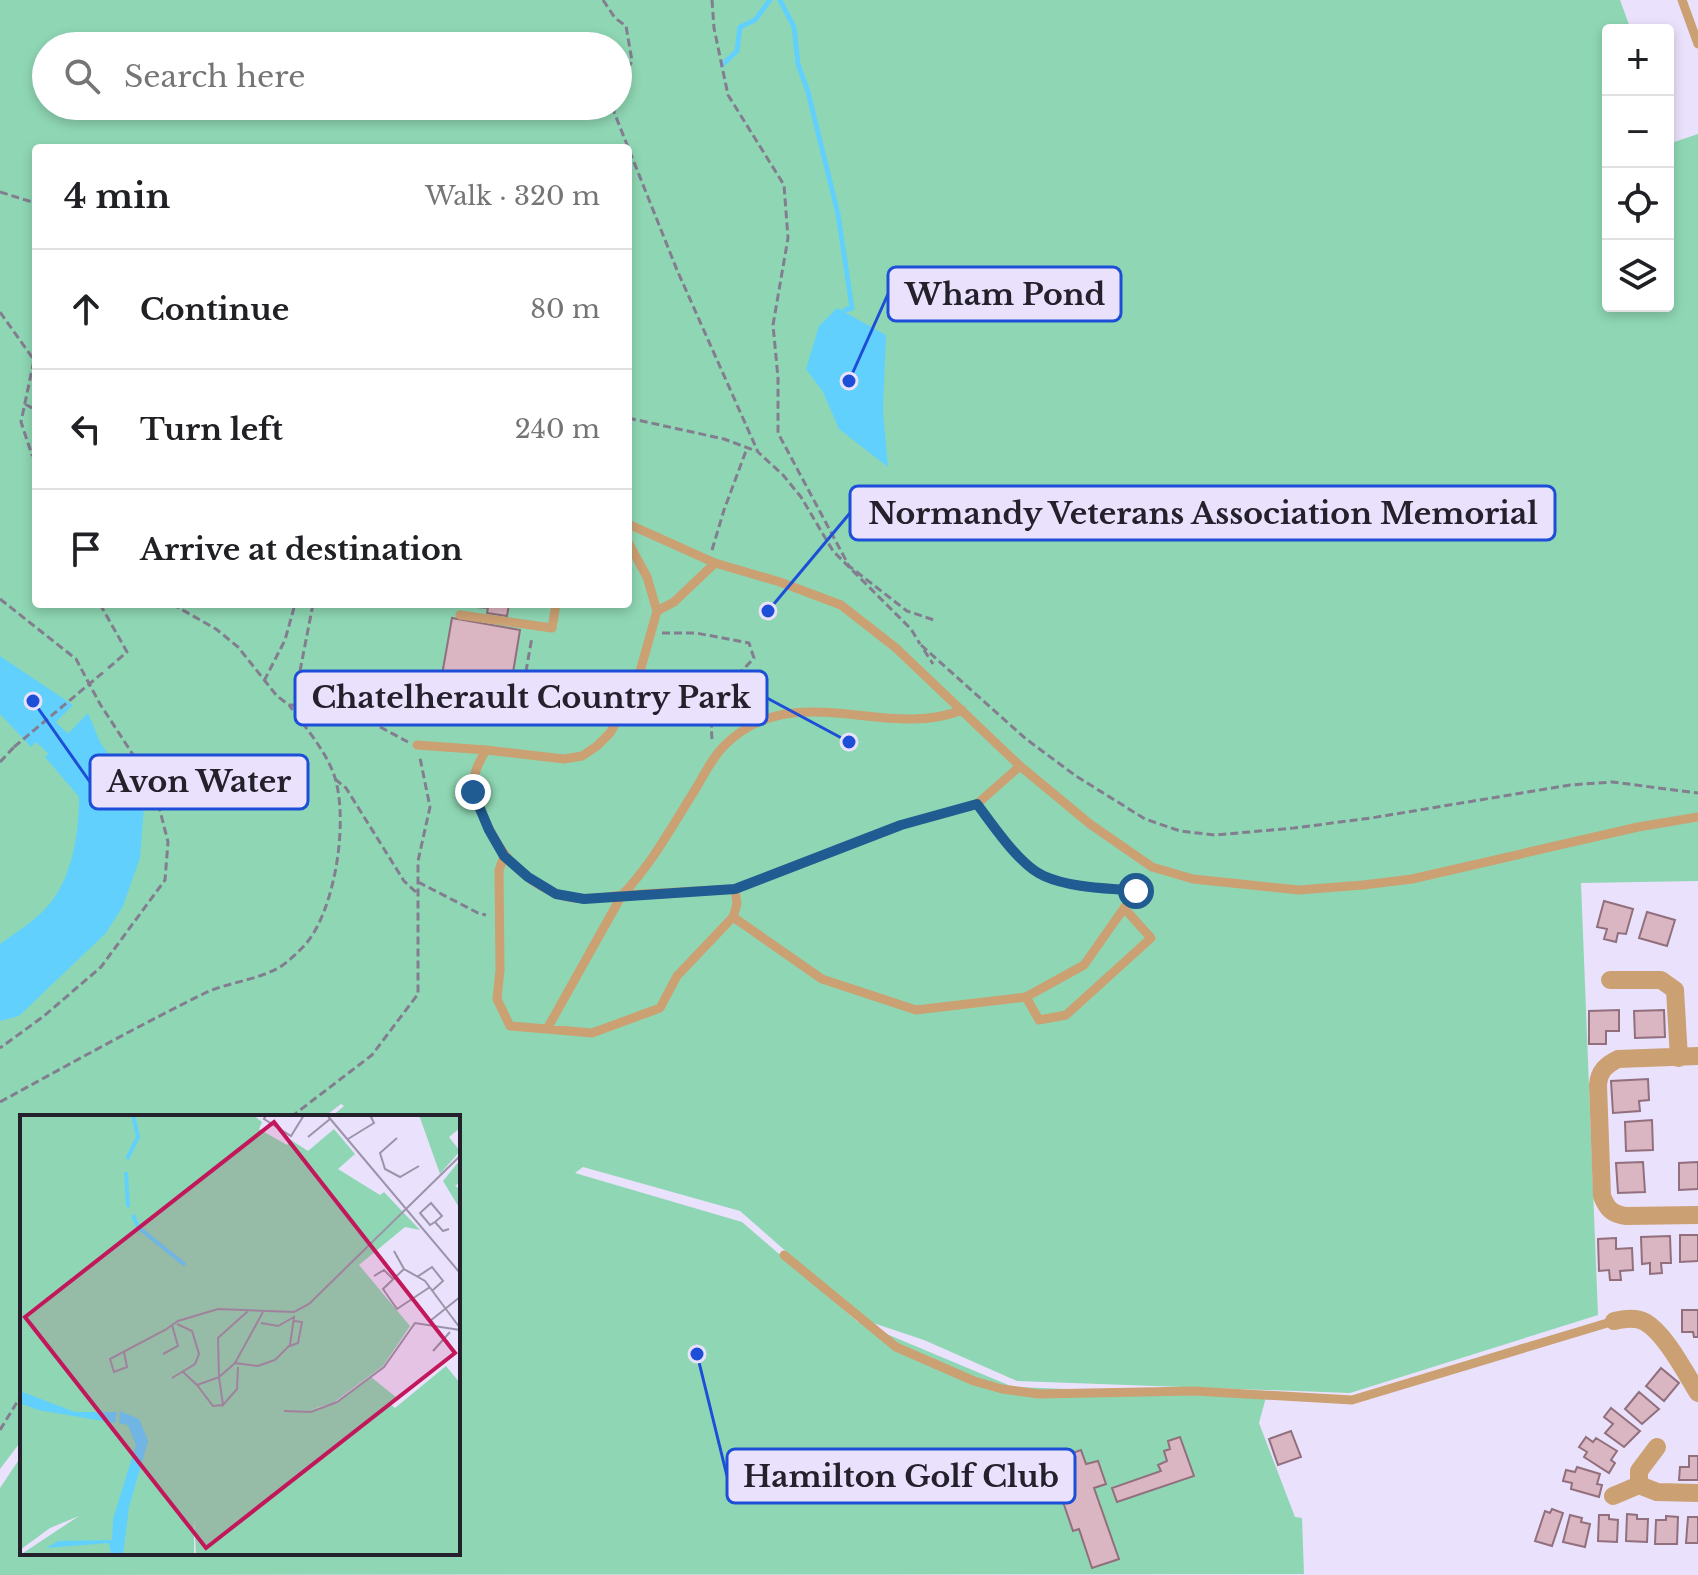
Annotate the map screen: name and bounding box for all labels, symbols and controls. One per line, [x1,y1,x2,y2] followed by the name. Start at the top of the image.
[1602,24,1674,312] map controls
[1602,24,1674,96] button: +
[32,32,632,120] search box
[60,54,104,98] icon: search
[124,58,305,95] text: Search here
[1602,96,1674,168] button: −
[1602,168,1674,240] button: locate
[64,175,170,217] text: 4 min
[425,180,600,212] text: Walk · 320 m
[1602,240,1674,312] button: layers
[888,267,1121,321] callout: Wham Pond
[904,276,1105,313] text: Wham Pond
[64,287,108,331] icon: ahead
[140,291,289,328] text: Continue
[530,293,600,325] text: 80 m
[64,407,108,451] icon: left
[140,411,283,448] text: Turn left
[515,413,600,445] text: 240 m
[850,486,1555,540] callout: Normandy Veterans Association Memorial
[868,495,1538,532] text: Normandy Veterans Association Memorial
[64,527,108,571] icon: arrive
[140,531,463,568] text: Arrive at destination
[295,671,767,725] callout: Chatelherault Country Park
[311,679,752,716] text: Chatelherault Country Park
[90,755,308,809] callout: Avon Water
[106,763,291,800] text: Avon Water
[455,774,491,810] route end
[1118,873,1154,909] route start
[20,1115,460,1555] inset map
[727,1449,1075,1503] callout: Hamilton Golf Club
[743,1458,1059,1495] text: Hamilton Golf Club

